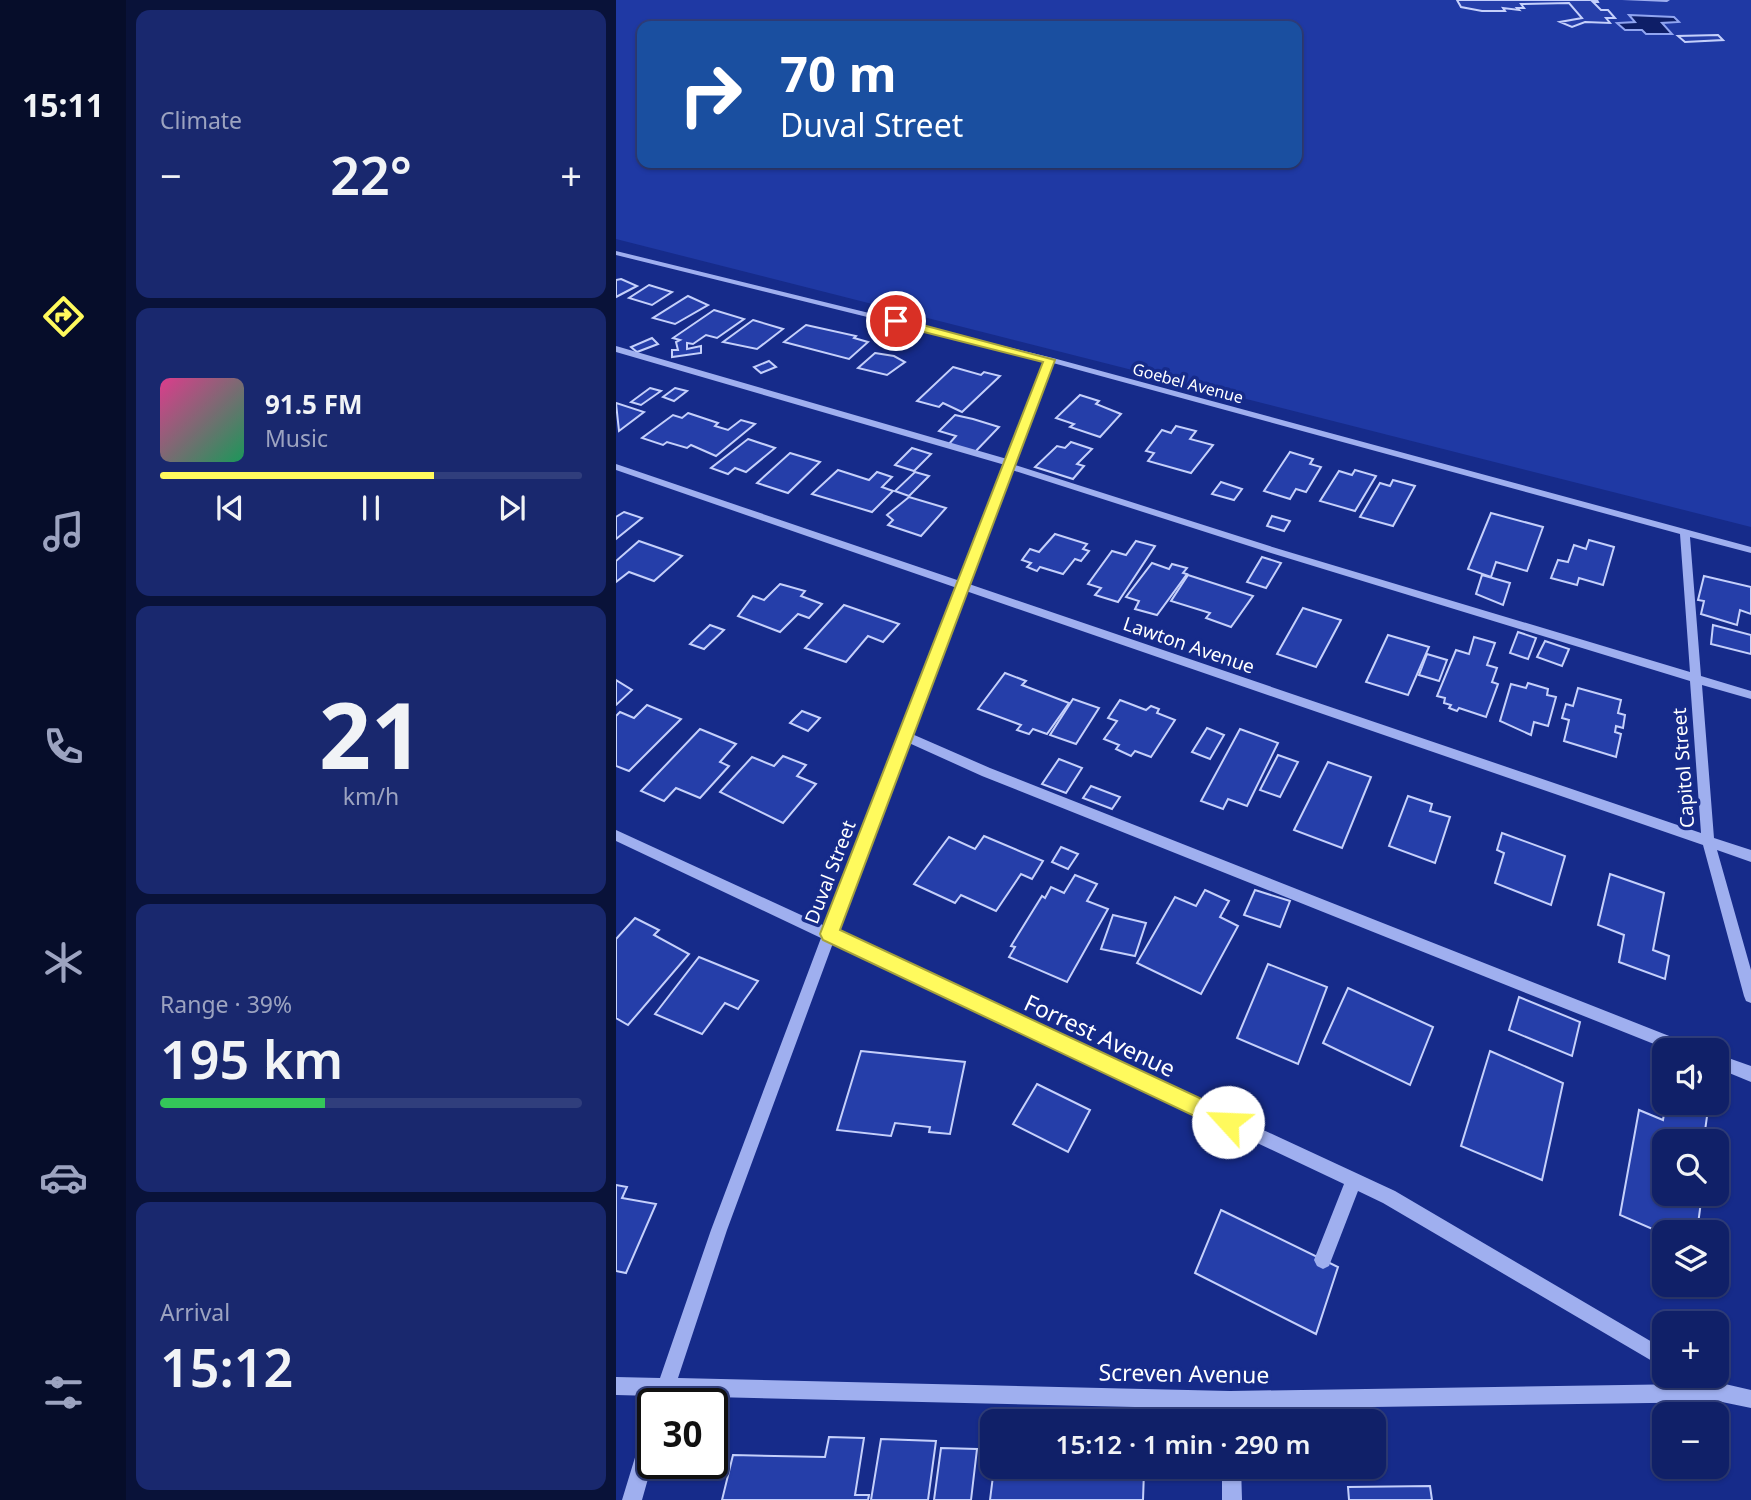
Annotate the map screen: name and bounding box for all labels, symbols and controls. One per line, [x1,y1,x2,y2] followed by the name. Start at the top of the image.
[780,40,897,106] text: 70 m
[665,49,756,140] icon: right
[22,83,104,126] text: 15:11
[780,103,963,146] text: Duval Street
[160,104,242,136] text: Climate
[330,139,412,210] text: 22°
[160,149,182,201] text: −
[560,149,582,201] text: +
[866,291,926,351] pin
[39,292,88,341] icon: directions
[877,302,915,340] icon: arrive
[1130,358,1246,408] street label: Goebel Avenue
[265,386,362,422] text: 91.5 FM
[265,422,328,454] text: Music
[211,489,249,527] icon: previous
[352,489,390,527] icon: pause
[493,489,531,527] icon: next
[39,507,88,556] icon: music
[1120,610,1258,680] street label: Lawton Avenue
[319,672,423,796] text: 21
[1666,707,1700,829] street label: Capitol Street
[39,722,88,771] icon: phone
[343,780,399,812] text: km/h
[798,816,862,927] street label: Duval Street
[39,938,88,987] icon: climate
[1019,986,1181,1084] street label: Forrest Avenue
[160,988,292,1020] text: Range · 39%
[160,1023,343,1094] text: 195 km
[1652,1038,1729,1479] map controls
[1652,1038,1729,1115] button: sound
[1191,1085,1265,1159] position arrow
[1652,1129,1729,1206] button: search
[39,1153,88,1202] icon: car
[1652,1220,1729,1297] button: layers
[160,1296,230,1328] text: Arrival
[1652,1311,1729,1388] button: +
[160,1331,293,1402] text: 15:12
[1098,1356,1270,1390] street label: Screven Avenue
[39,1368,88,1417] icon: filters
[637,1388,728,1479] speed limit sign: 30
[1652,1402,1729,1479] button: −
[1056,1426,1310,1462] text: 15:12 · 1 min · 290 m

